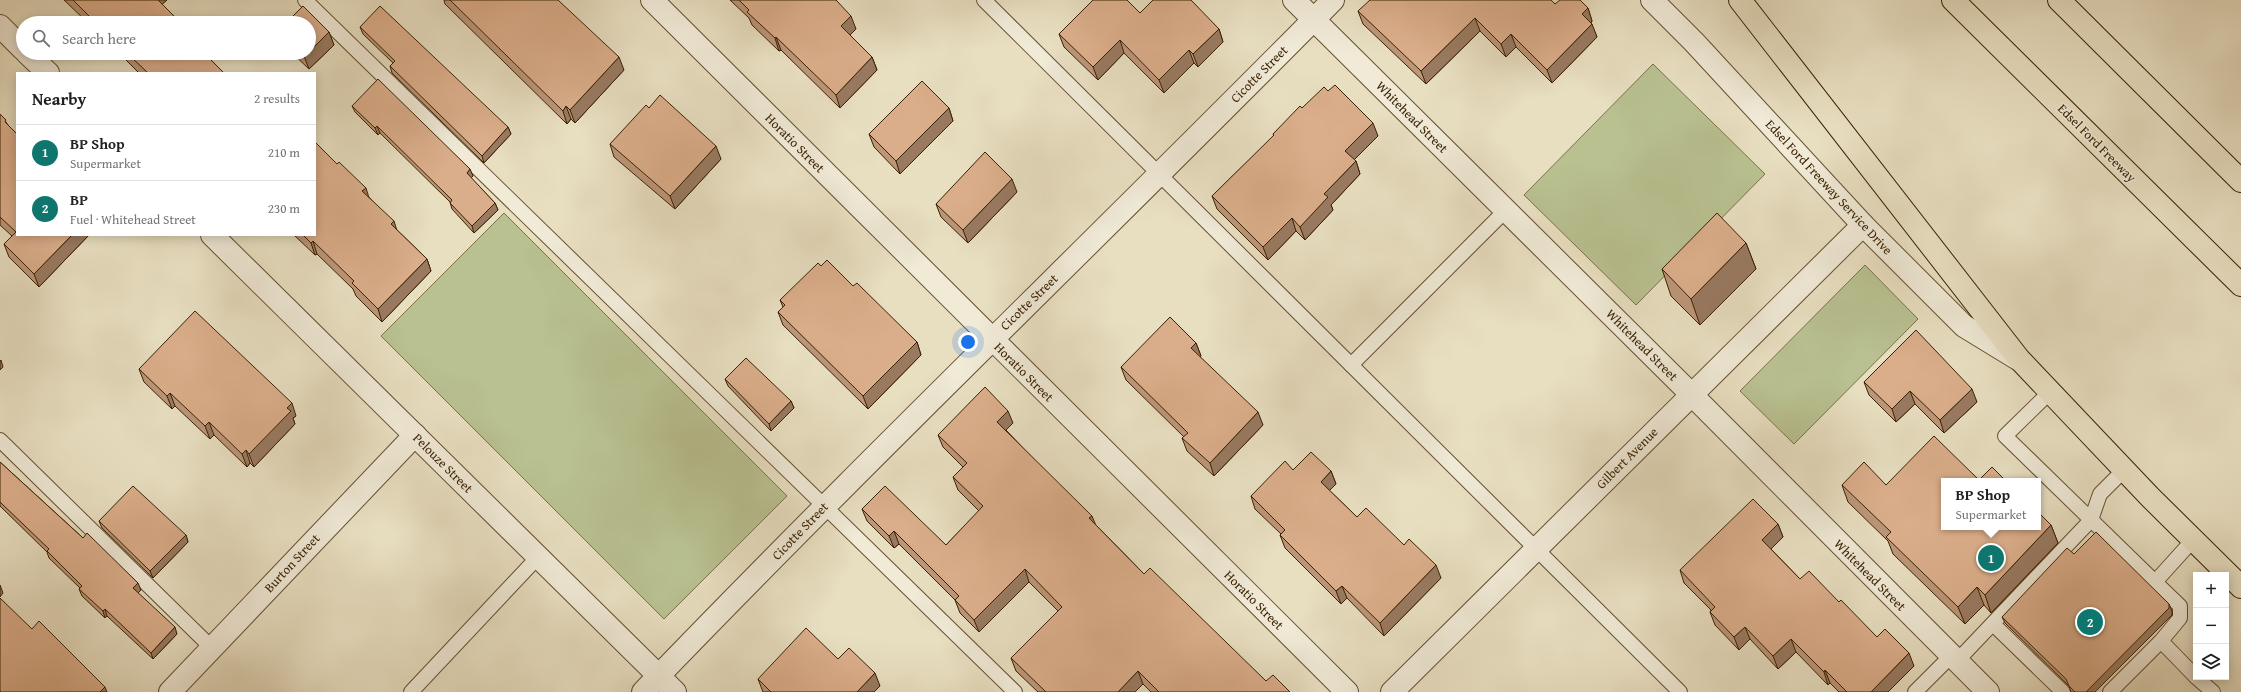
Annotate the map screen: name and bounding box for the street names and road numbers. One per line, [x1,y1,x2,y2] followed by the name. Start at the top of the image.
[1226,41,1292,107] street label: Cicotte Street
[1372,77,1453,158] street label: Whitehead Street
[2053,99,2141,187] street label: Edsel Ford Freeway
[761,109,829,177] street label: Horatio Street
[1761,115,1897,259] street label: Edsel Ford Freeway Service Drive
[996,269,1063,335] street label: Cicotte Street
[1602,305,1683,386] street label: Whitehead Street
[990,338,1058,406] street label: Horatio Street
[1592,423,1662,493] street label: Gilbert Avenue
[409,429,478,498] street label: Pelouze Street
[767,497,833,564] street label: Cicotte Street
[260,529,324,597] street label: Burton Street
[1830,535,1911,616] street label: Whitehead Street
[1220,566,1288,634] street label: Horatio Street

